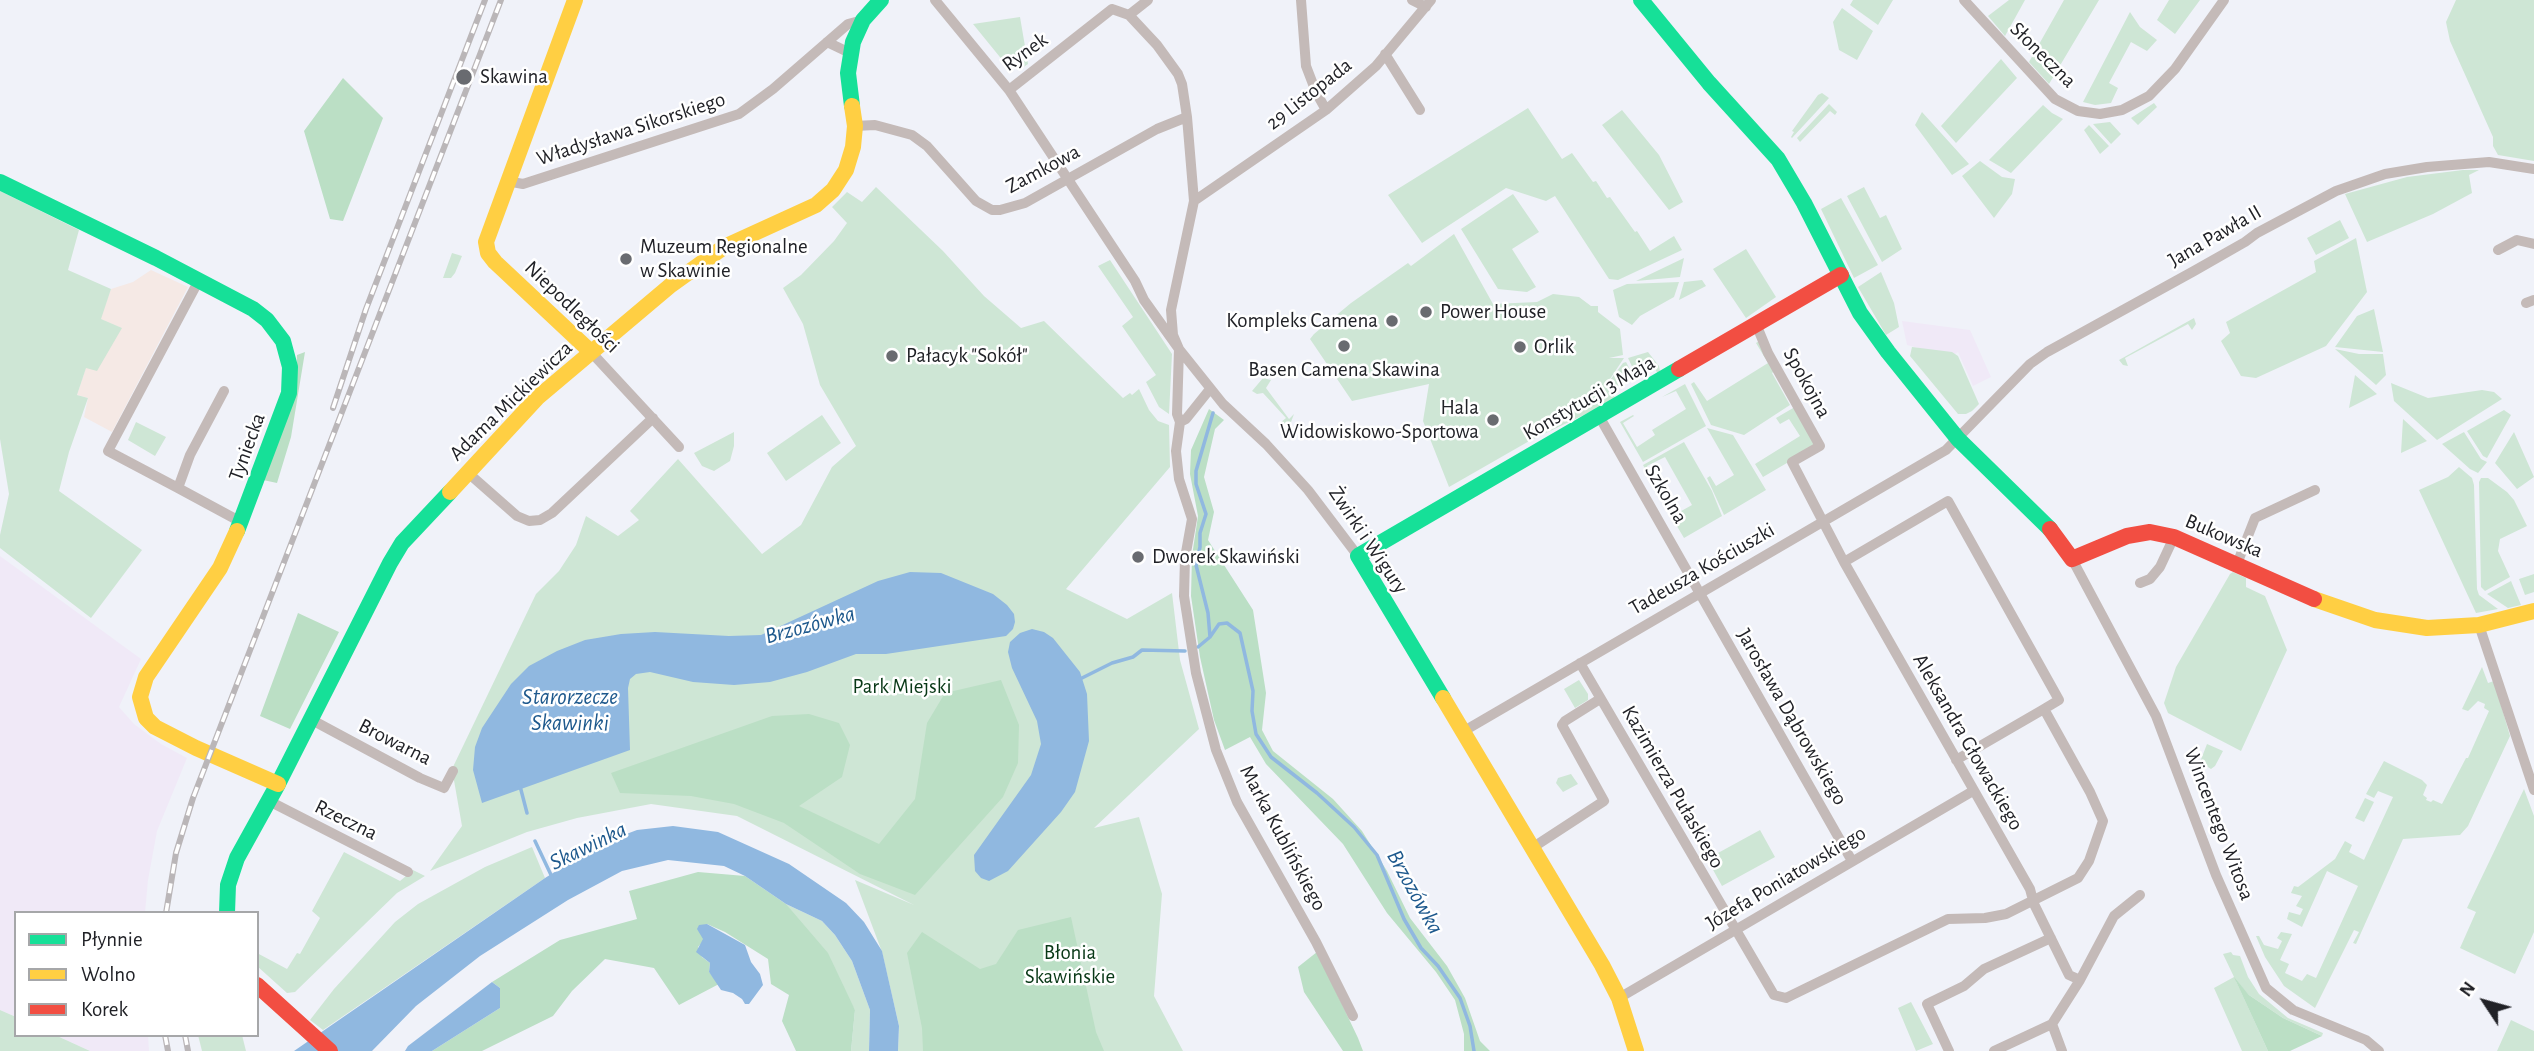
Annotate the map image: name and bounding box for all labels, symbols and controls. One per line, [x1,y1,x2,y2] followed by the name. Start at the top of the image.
[2005,17,2081,93] street label: Słoneczna
[997,27,1053,77] street label: Rynek
[1261,53,1357,135] street label: 29 Listopada
[480,64,548,90] place label: Skawina
[454,67,474,87] marker: Skawina
[533,87,729,171] street label: Władysława Sikorskiego
[1002,139,1084,199] street label: Zamkowa
[2164,199,2266,273] street label: Jana Pawła II
[640,234,808,284] place label: Muzeum Regionalne w Skawinie
[618,251,634,267] marker: Muzeum Regionalne w Skawinie
[519,255,625,359] street label: Niepodległości
[1440,299,1546,325] place label: Power House
[1418,304,1434,320] marker: Power House
[1226,308,1378,334] place label: Kompleks Camena
[1384,313,1400,329] marker: Kompleks Camena
[1534,334,1574,360] place label: Orlik
[444,336,578,466] street label: Adama Mickiewicza
[1336,338,1352,354] marker: Basen Camena Skawina
[1512,339,1528,355] marker: Orlik
[906,343,1028,369] place label: Pałacyk "Sokół"
[1777,343,1837,423] street label: Spokojna
[884,348,900,364] marker: Pałacyk "Sokół"
[1518,350,1660,446] street label: Konstytucji 3 Maja
[1248,357,1440,383] place label: Basen Camena Skawina
[1280,395,1479,445] place label: Hala Widowiskowo-Sportowa
[223,410,271,484] street label: Tyniecka
[1485,412,1501,428] marker: Hala Widowiskowo-Sportowa
[1639,460,1693,528] street label: Szkolna
[1323,482,1413,598] street label: Żwirki i Wigury
[2181,508,2267,564] street label: Bukowska
[1625,517,1779,621] street label: Tadeusza Kościuszki
[1152,544,1300,570] place label: Dworek Skawiński
[1130,549,1146,565] marker: Dworek Skawiński
[762,600,858,650] water label: Brzozówka
[1731,624,1853,810] street label: Jarosława Dąbrowskiego
[1907,649,2029,835] street label: Aleksandra Głowackiego
[852,674,952,700] park label: Park Miejski
[522,683,618,737] water label: Starorzecze Skawinki
[1616,701,1730,873] street label: Kazimierza Pułaskiego
[354,713,436,771] street label: Browarna
[2178,744,2260,904] street label: Wincentego Witosa
[1234,761,1332,915] street label: Marka Kublińskiego
[310,794,382,846] street label: Rzeczna
[545,816,631,876] water label: Skawinka
[1701,820,1871,936] street label: Józefa Poniatowskiego
[1381,845,1449,939] water label: Brzozówka
[14,911,259,1037] legend
[81,929,143,950] text: Płynnie
[1025,940,1115,990] park label: Błonia Skawińskie
[81,964,135,985] text: Wolno
[2450,967,2520,1037] north arrow
[2456,978,2479,1000] text: N
[81,999,128,1020] text: Korek

